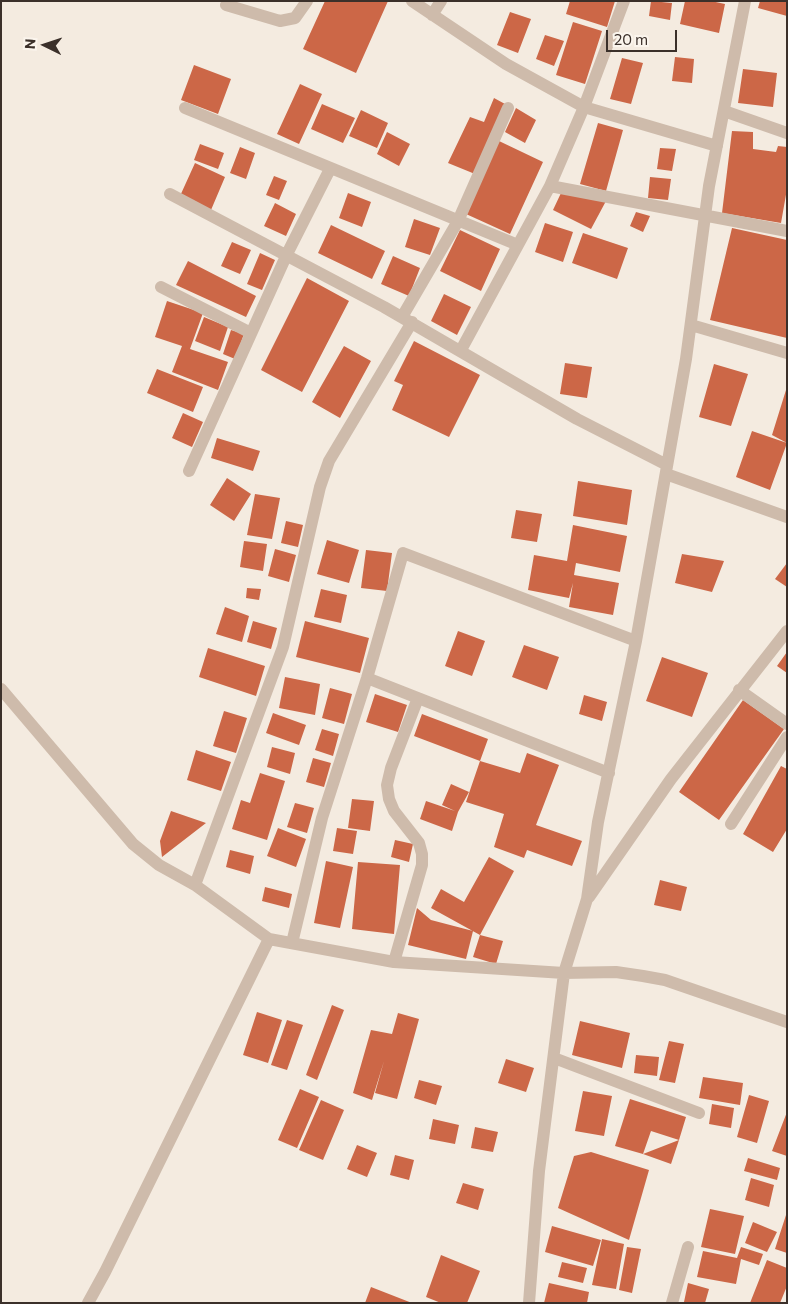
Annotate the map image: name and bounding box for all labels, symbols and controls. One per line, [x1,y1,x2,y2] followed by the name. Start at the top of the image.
[20,20,70,70] north arrow
[608,20,679,52] scale bar
[614,30,648,48] text: 20 m
[21,38,38,50] text: N

